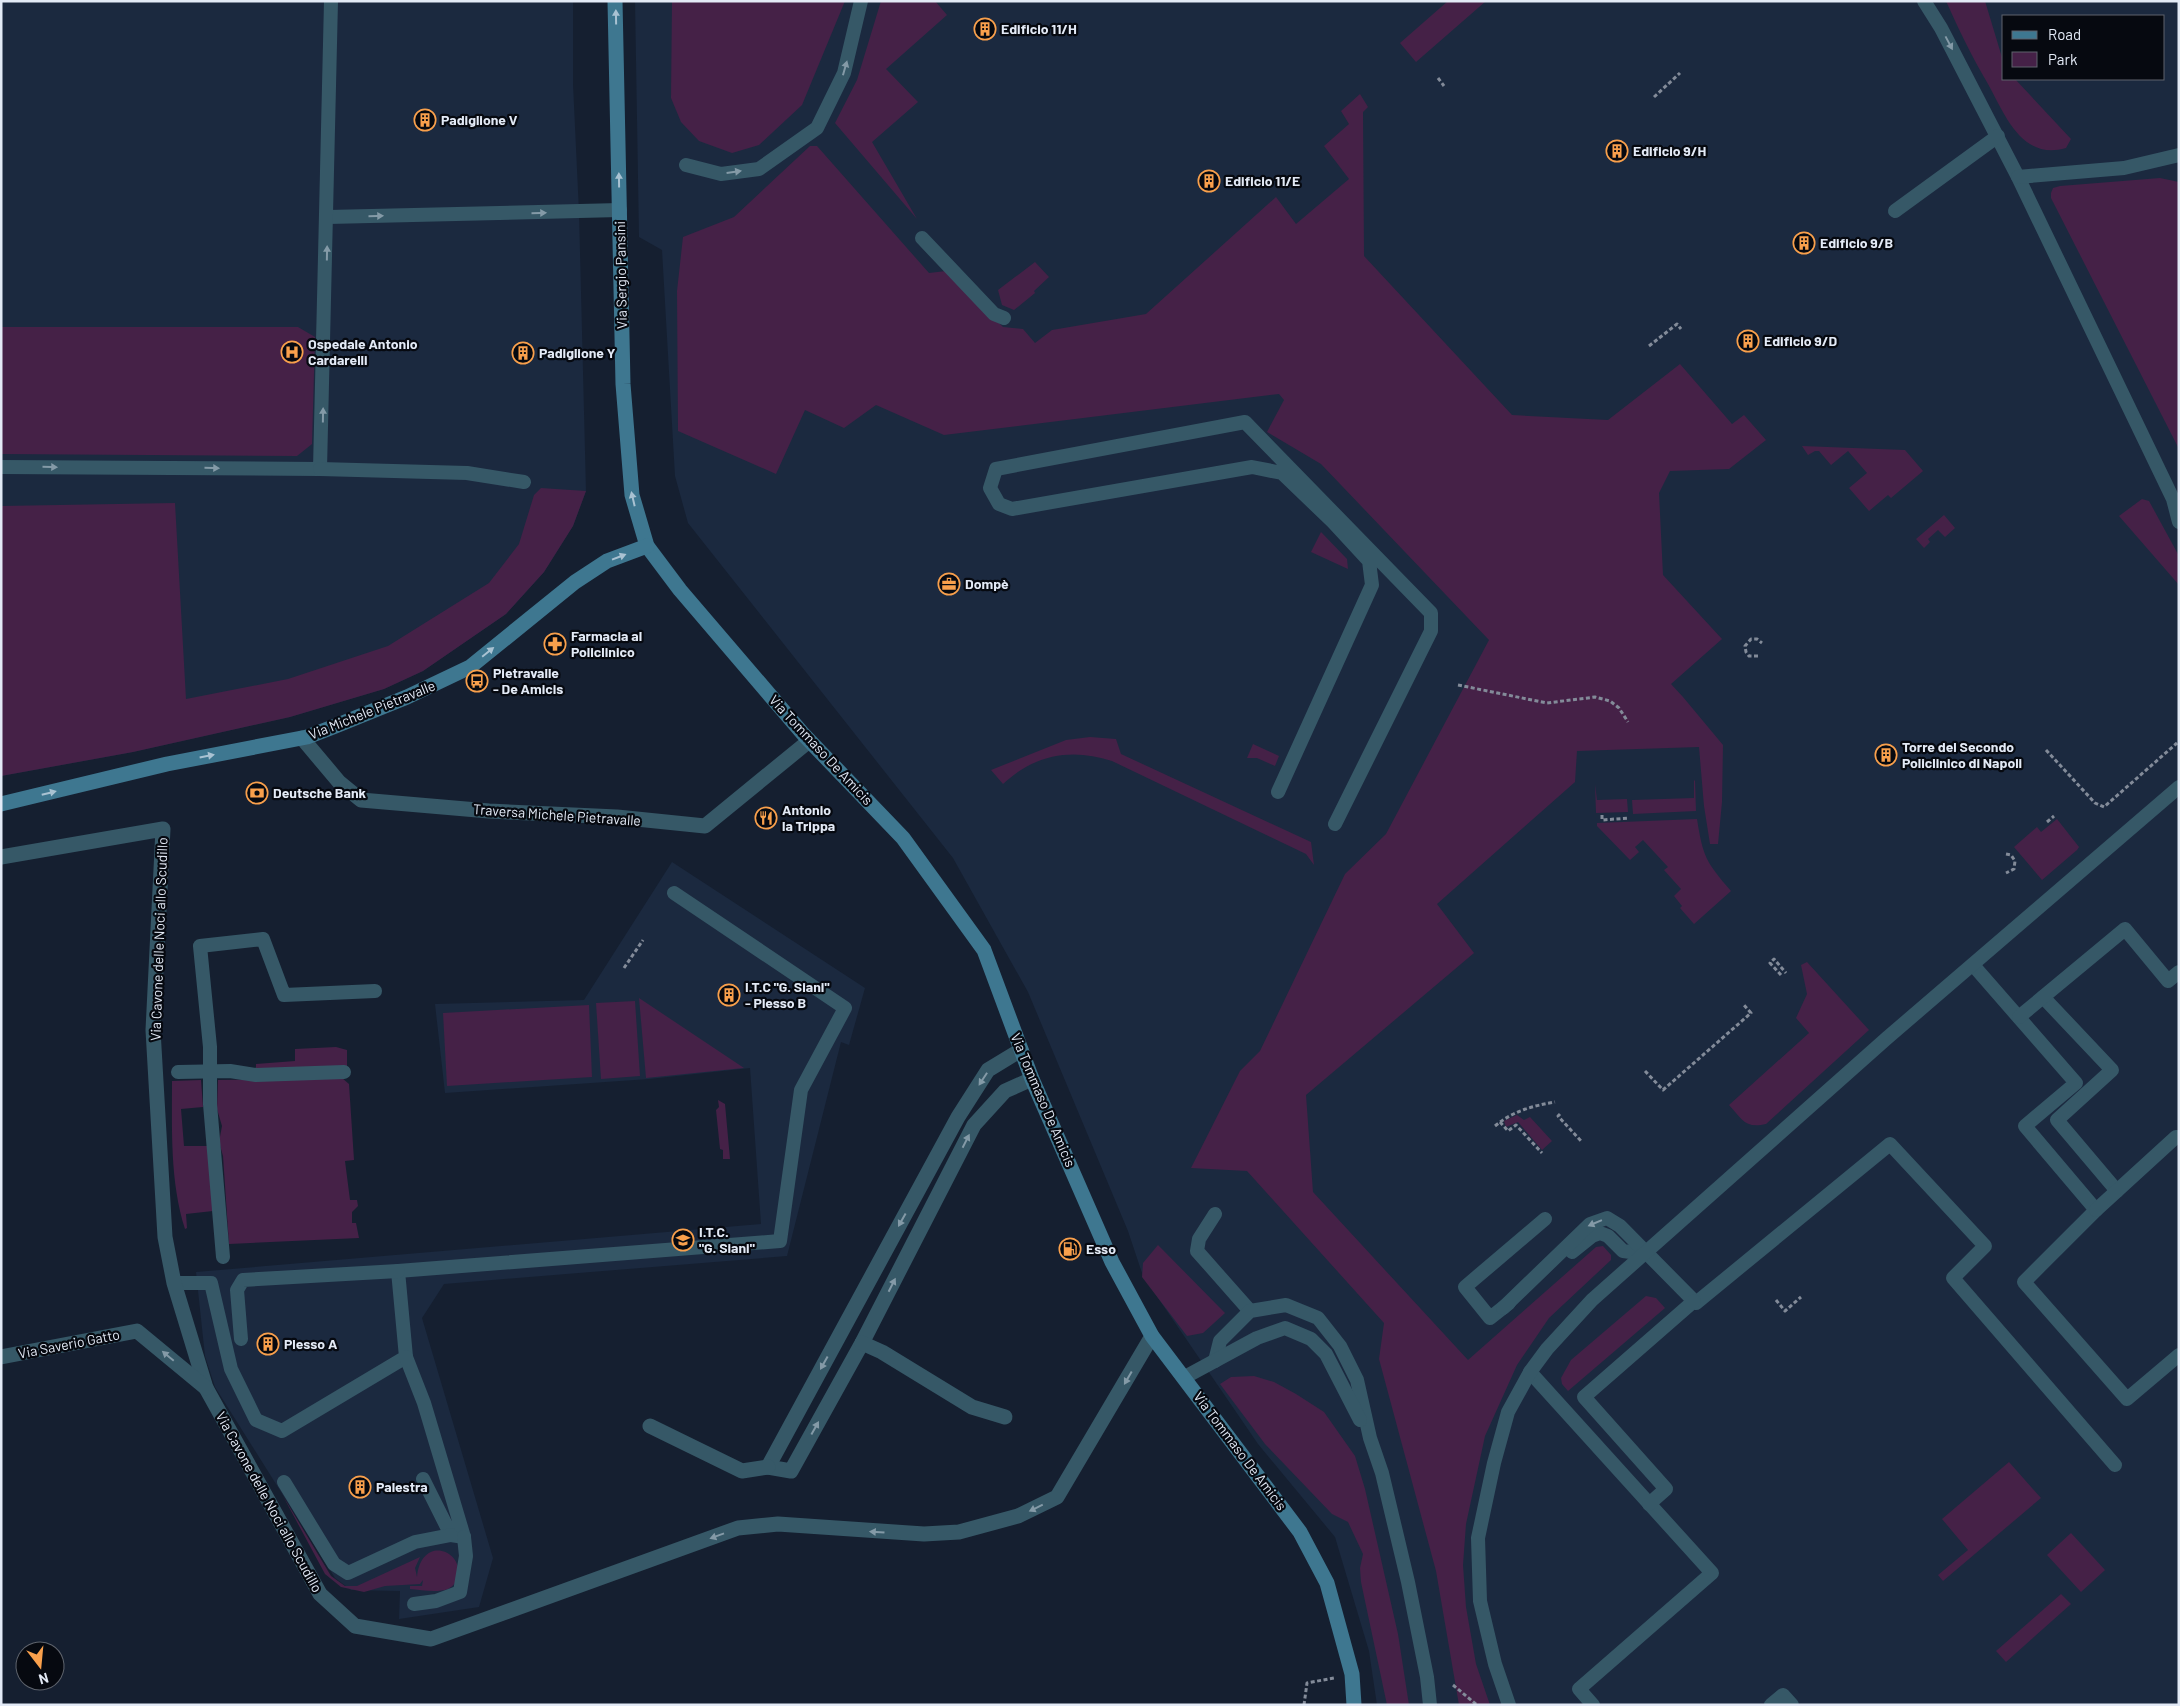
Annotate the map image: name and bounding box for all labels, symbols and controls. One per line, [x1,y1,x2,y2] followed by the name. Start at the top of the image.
[612,9,620,25] one-way arrow
[2002,15,2165,80] legend
[973,17,997,41] building icon: Edificio 11/H
[1001,20,1077,37] place label: Edificio 11/H
[2048,25,2081,43] text: Road
[1945,36,1953,50] one-way arrow
[2048,50,2078,68] text: Park
[841,60,849,75] one-way arrow
[413,108,437,132] building icon: Padiglione V
[441,111,518,128] place label: Padiglione V
[1605,139,1629,163] building icon: Edificio 9/H
[1633,142,1706,159] place label: Edificio 9/H
[726,168,742,176] one-way arrow
[1197,169,1221,193] building icon: Edificio 11/E
[615,171,623,187] one-way arrow
[1225,172,1300,189] place label: Edificio 11/E
[531,209,547,217] one-way arrow
[369,212,385,220] one-way arrow
[611,221,630,329] street label: Via Sergio Pansini
[1792,231,1816,255] building icon: Edificio 9/B
[1820,234,1893,251] place label: Edificio 9/B
[323,244,331,260] one-way arrow
[1736,329,1760,353] building icon: Edificio 9/D
[1764,332,1837,349] place label: Edificio 9/D
[308,335,418,368] place label: Ospedale Antonio Cardarelli
[280,340,304,364] hospital icon: Ospedale Antonio Cardarelli
[511,341,535,365] building icon: Padiglione Y
[539,344,616,361] place label: Padiglione Y
[319,407,327,423] one-way arrow
[42,463,58,471] one-way arrow
[205,465,221,473] one-way arrow
[629,491,637,506] one-way arrow
[611,553,626,560] one-way arrow
[937,572,961,596] office icon: Dompè
[965,575,1009,592] place label: Dompè
[571,627,642,660] place label: Farmacia al Policlinico
[543,632,567,656] pharmacy icon: Farmacia al Policlinico
[481,647,494,658] one-way arrow
[493,664,563,697] place label: Pietravalle - De Amicis
[465,669,489,693] bus stop icon: Pietravalle - De Amicis
[306,676,438,743] street label: Via Michele Pietravalle
[766,691,877,808] street label: Via Tommaso De Amicis
[1902,738,2022,771] place label: Torre del Secondo Policlinico di Napoli
[1874,743,1898,767] building icon: Torre del Secondo Policlinico di Napoli
[199,752,215,760] one-way arrow
[245,781,269,805] bank icon: Deutsche Bank
[273,784,367,801] place label: Deutsche Bank
[41,789,56,797] one-way arrow
[473,800,642,829] street label: Traversa Michele Pietravalle
[782,801,835,834] place label: Antonio la Trippa
[754,806,778,830] restaurant icon: Antonio la Trippa
[146,837,171,1041] street label: Via Cavone delle Noci allo Scudillo
[745,978,829,1011] place label: I.T.C "G. Siani" - Plesso B
[717,983,741,1007] building icon: I.T.C "G. Siani" - Plesso B
[1008,1030,1080,1170] street label: Via Tommaso De Amicis
[978,1072,987,1086] one-way arrow
[962,1133,970,1148] one-way arrow
[897,1213,906,1226] one-way arrow
[1588,1219,1602,1227] one-way arrow
[699,1223,755,1256] place label: I.T.C. "G. Siani"
[671,1228,695,1252] school or university icon: I.T.C. "G. Siani"
[1058,1237,1082,1261] fuel station icon: Esso
[1086,1240,1116,1257] place label: Esso
[888,1278,896,1292] one-way arrow
[17,1325,121,1362] street label: Via Saverio Gatto
[256,1332,280,1356] building icon: Plesso A
[284,1335,338,1352] place label: Plesso A
[162,1351,175,1362] one-way arrow
[820,1355,828,1370] one-way arrow
[1124,1371,1132,1386] one-way arrow
[1190,1388,1291,1514] street label: Via Tommaso De Amicis
[213,1409,326,1595] street label: Via Cavone delle Noci allo Scudillo
[810,1421,819,1435] one-way arrow
[348,1475,372,1499] building icon: Palestra
[376,1478,428,1495] place label: Palestra
[1029,1504,1043,1512] one-way arrow
[869,1527,885,1535] one-way arrow
[709,1533,724,1540] one-way arrow
[15,1641,65,1691] north arrow
[37,1670,51,1688] text: N

